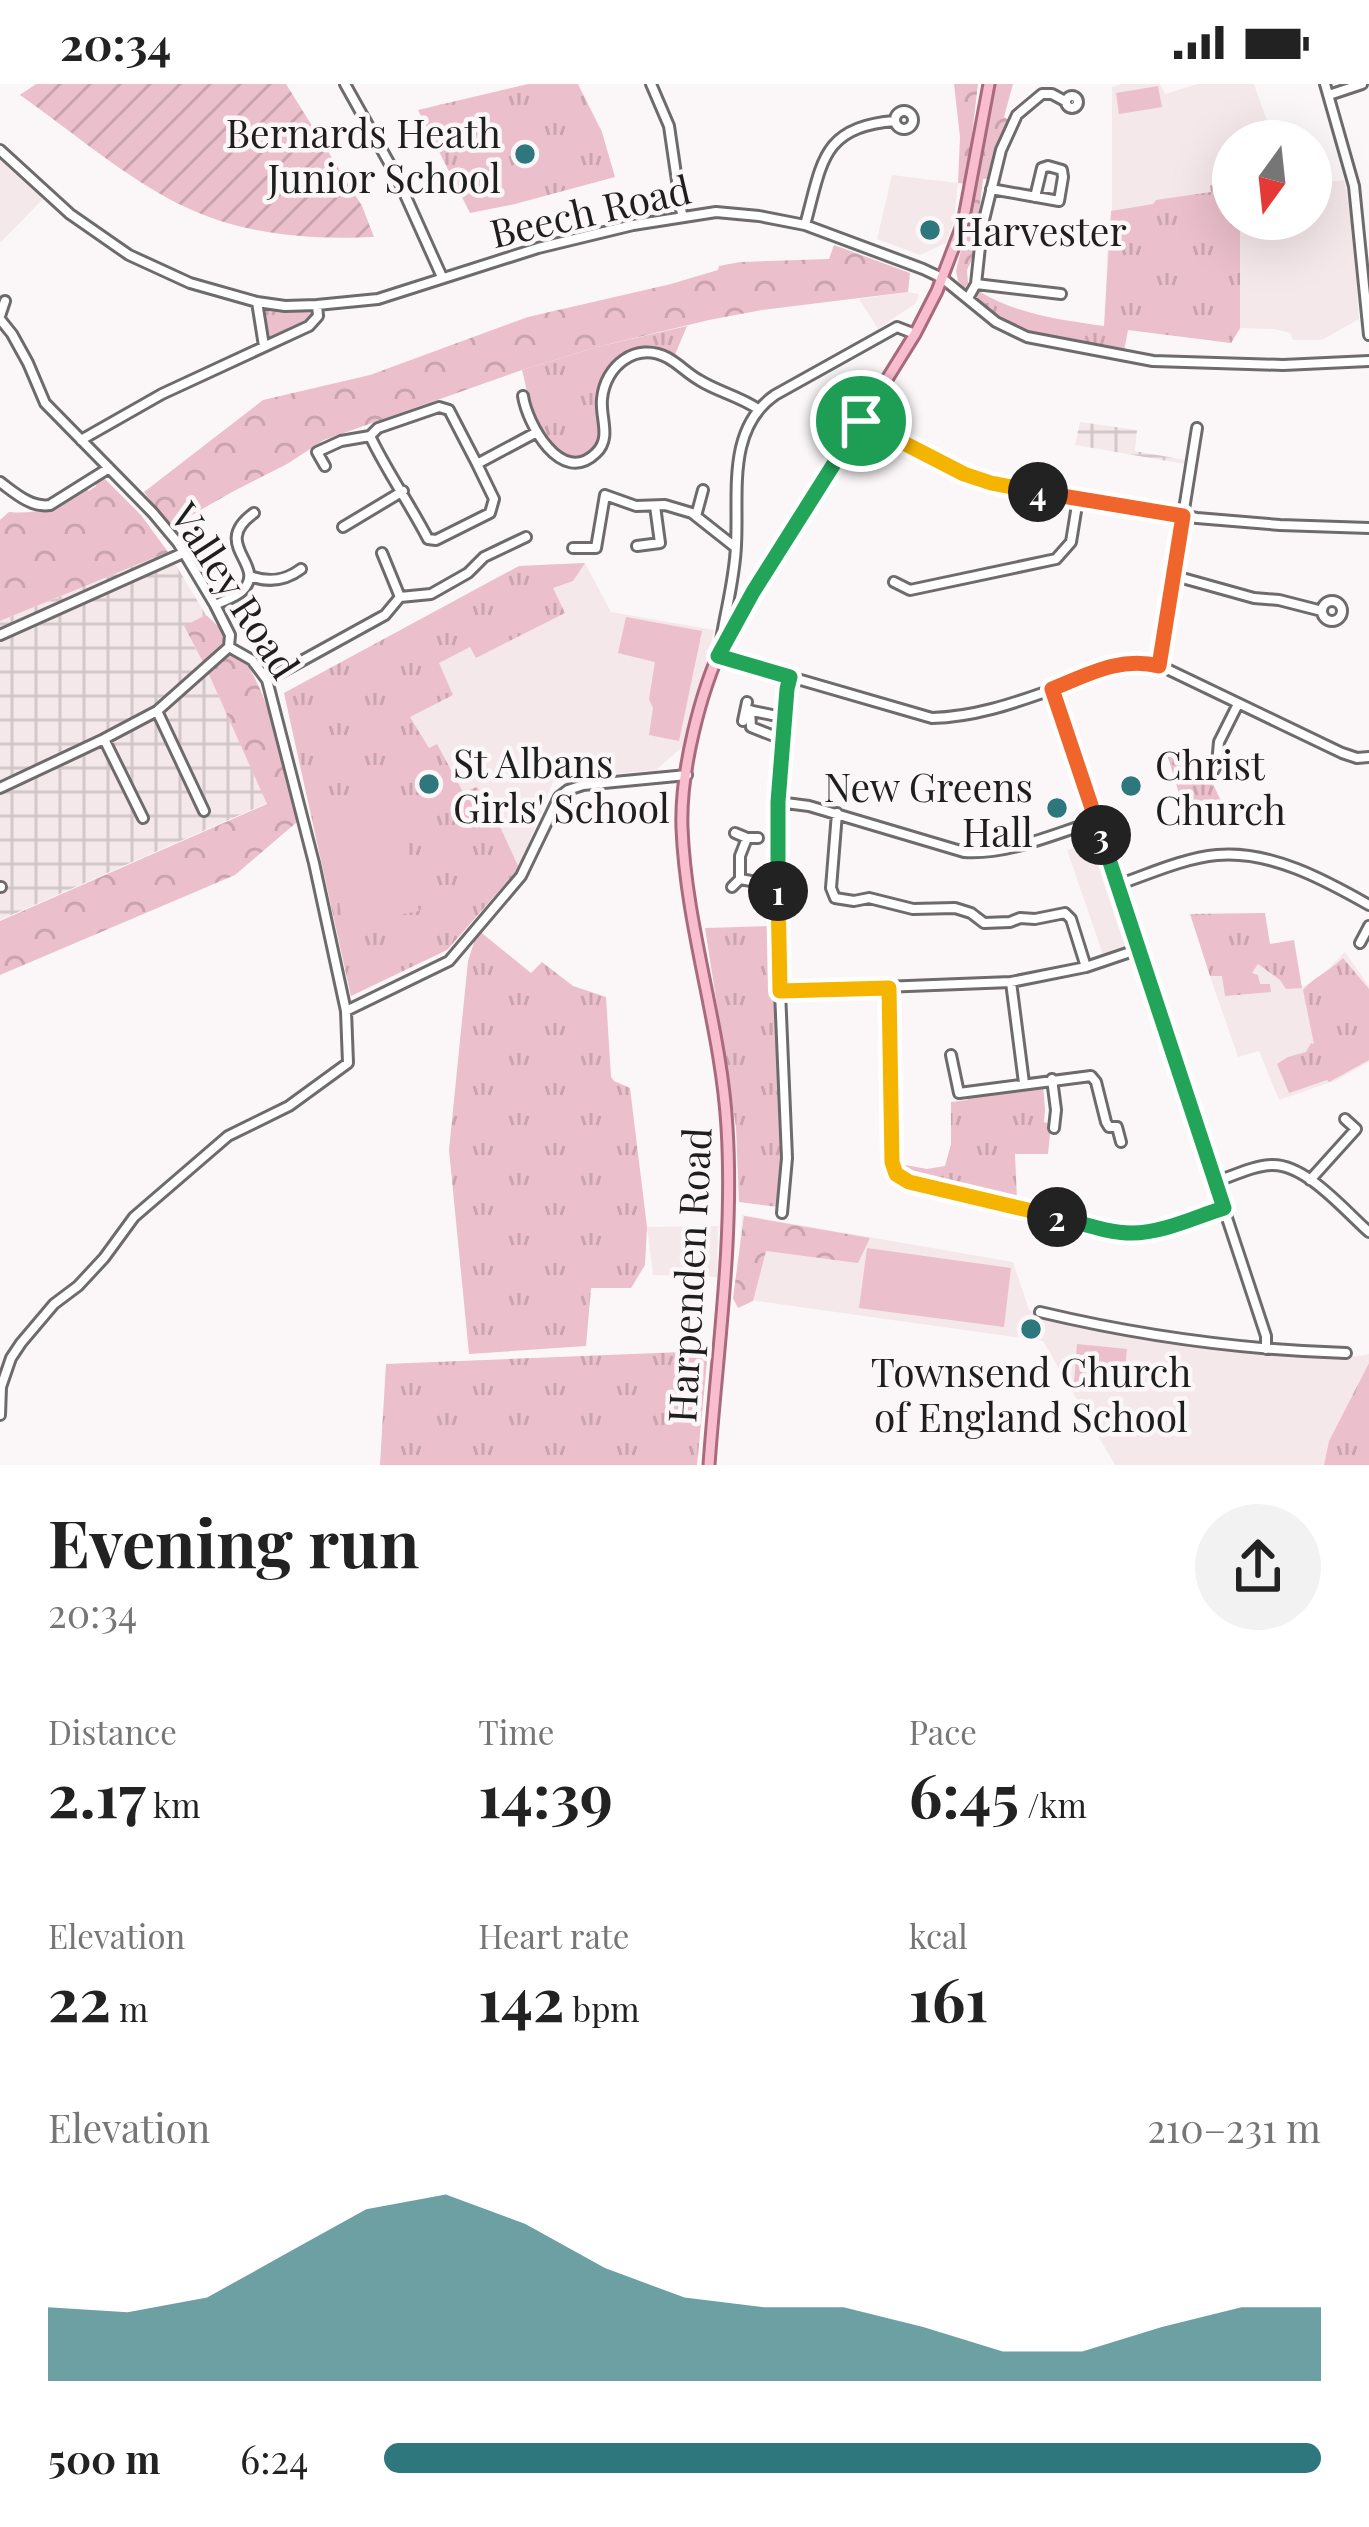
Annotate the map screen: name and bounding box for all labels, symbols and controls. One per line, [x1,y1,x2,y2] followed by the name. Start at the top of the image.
[60,12,171,72] text: 20:34
[226,106,501,203] place label: Bernards Heath Junior School
[1212,120,1332,240] north arrow
[1212,120,1332,240] map controls
[512,141,538,167] marker: Bernards Heath Junior School
[485,162,695,258] street label: Beech Road
[954,204,1127,256] place label: Harvester
[917,217,943,243] marker: Harvester
[810,370,912,472] pin
[828,388,894,454] icon: arrive
[1008,462,1068,522] pin: 4
[1029,470,1047,514] text: 4
[159,491,312,688] street label: Valley Road
[453,736,670,833] place label: St Albans Girls' School
[1155,738,1286,835] place label: Christ Church
[824,760,1033,857] place label: New Greens Hall
[416,771,442,797] marker: St Albans Girls' School
[1118,773,1144,799] marker: Christ Church
[1044,795,1070,821] marker: New Greens Hall
[1071,805,1131,865] pin: 3
[1093,813,1109,857] text: 3
[748,861,808,921] pin: 1
[772,869,784,913] text: 1
[654,1126,722,1424] street label: Harpenden Road
[1027,1187,1087,1247] pin: 2
[1048,1195,1066,1239] text: 2
[1018,1316,1044,1342] marker: Townsend Church of England School
[871,1345,1191,1442] place label: Townsend Church of England School
[48,1497,420,1585] text: Evening run
[1195,1504,1321,1630] button: share
[48,1586,137,1638] text: 20:34
[48,1709,177,1753] text: Distance
[478,1709,555,1753] text: Time
[909,1709,977,1753] text: Pace
[48,1753,146,1833] text: 2.17
[478,1753,613,1833] text: 14:39
[909,1753,1019,1833] text: 6:45
[146,1782,201,1826] text: km
[1019,1782,1087,1826] text: /km
[48,1913,185,1957] text: Elevation
[478,1913,629,1957] text: Heart rate
[909,1913,968,1957] text: kcal
[48,1957,111,2037] text: 22
[478,1957,564,2037] text: 142
[909,1957,988,2037] text: 161
[111,1986,148,2030] text: m
[564,1986,640,2030] text: bpm
[48,2101,210,2153] text: Elevation
[1147,2101,1321,2153] text: 210–231 m
[48,2432,161,2484] text: 500 m
[240,2432,308,2484] text: 6:24

